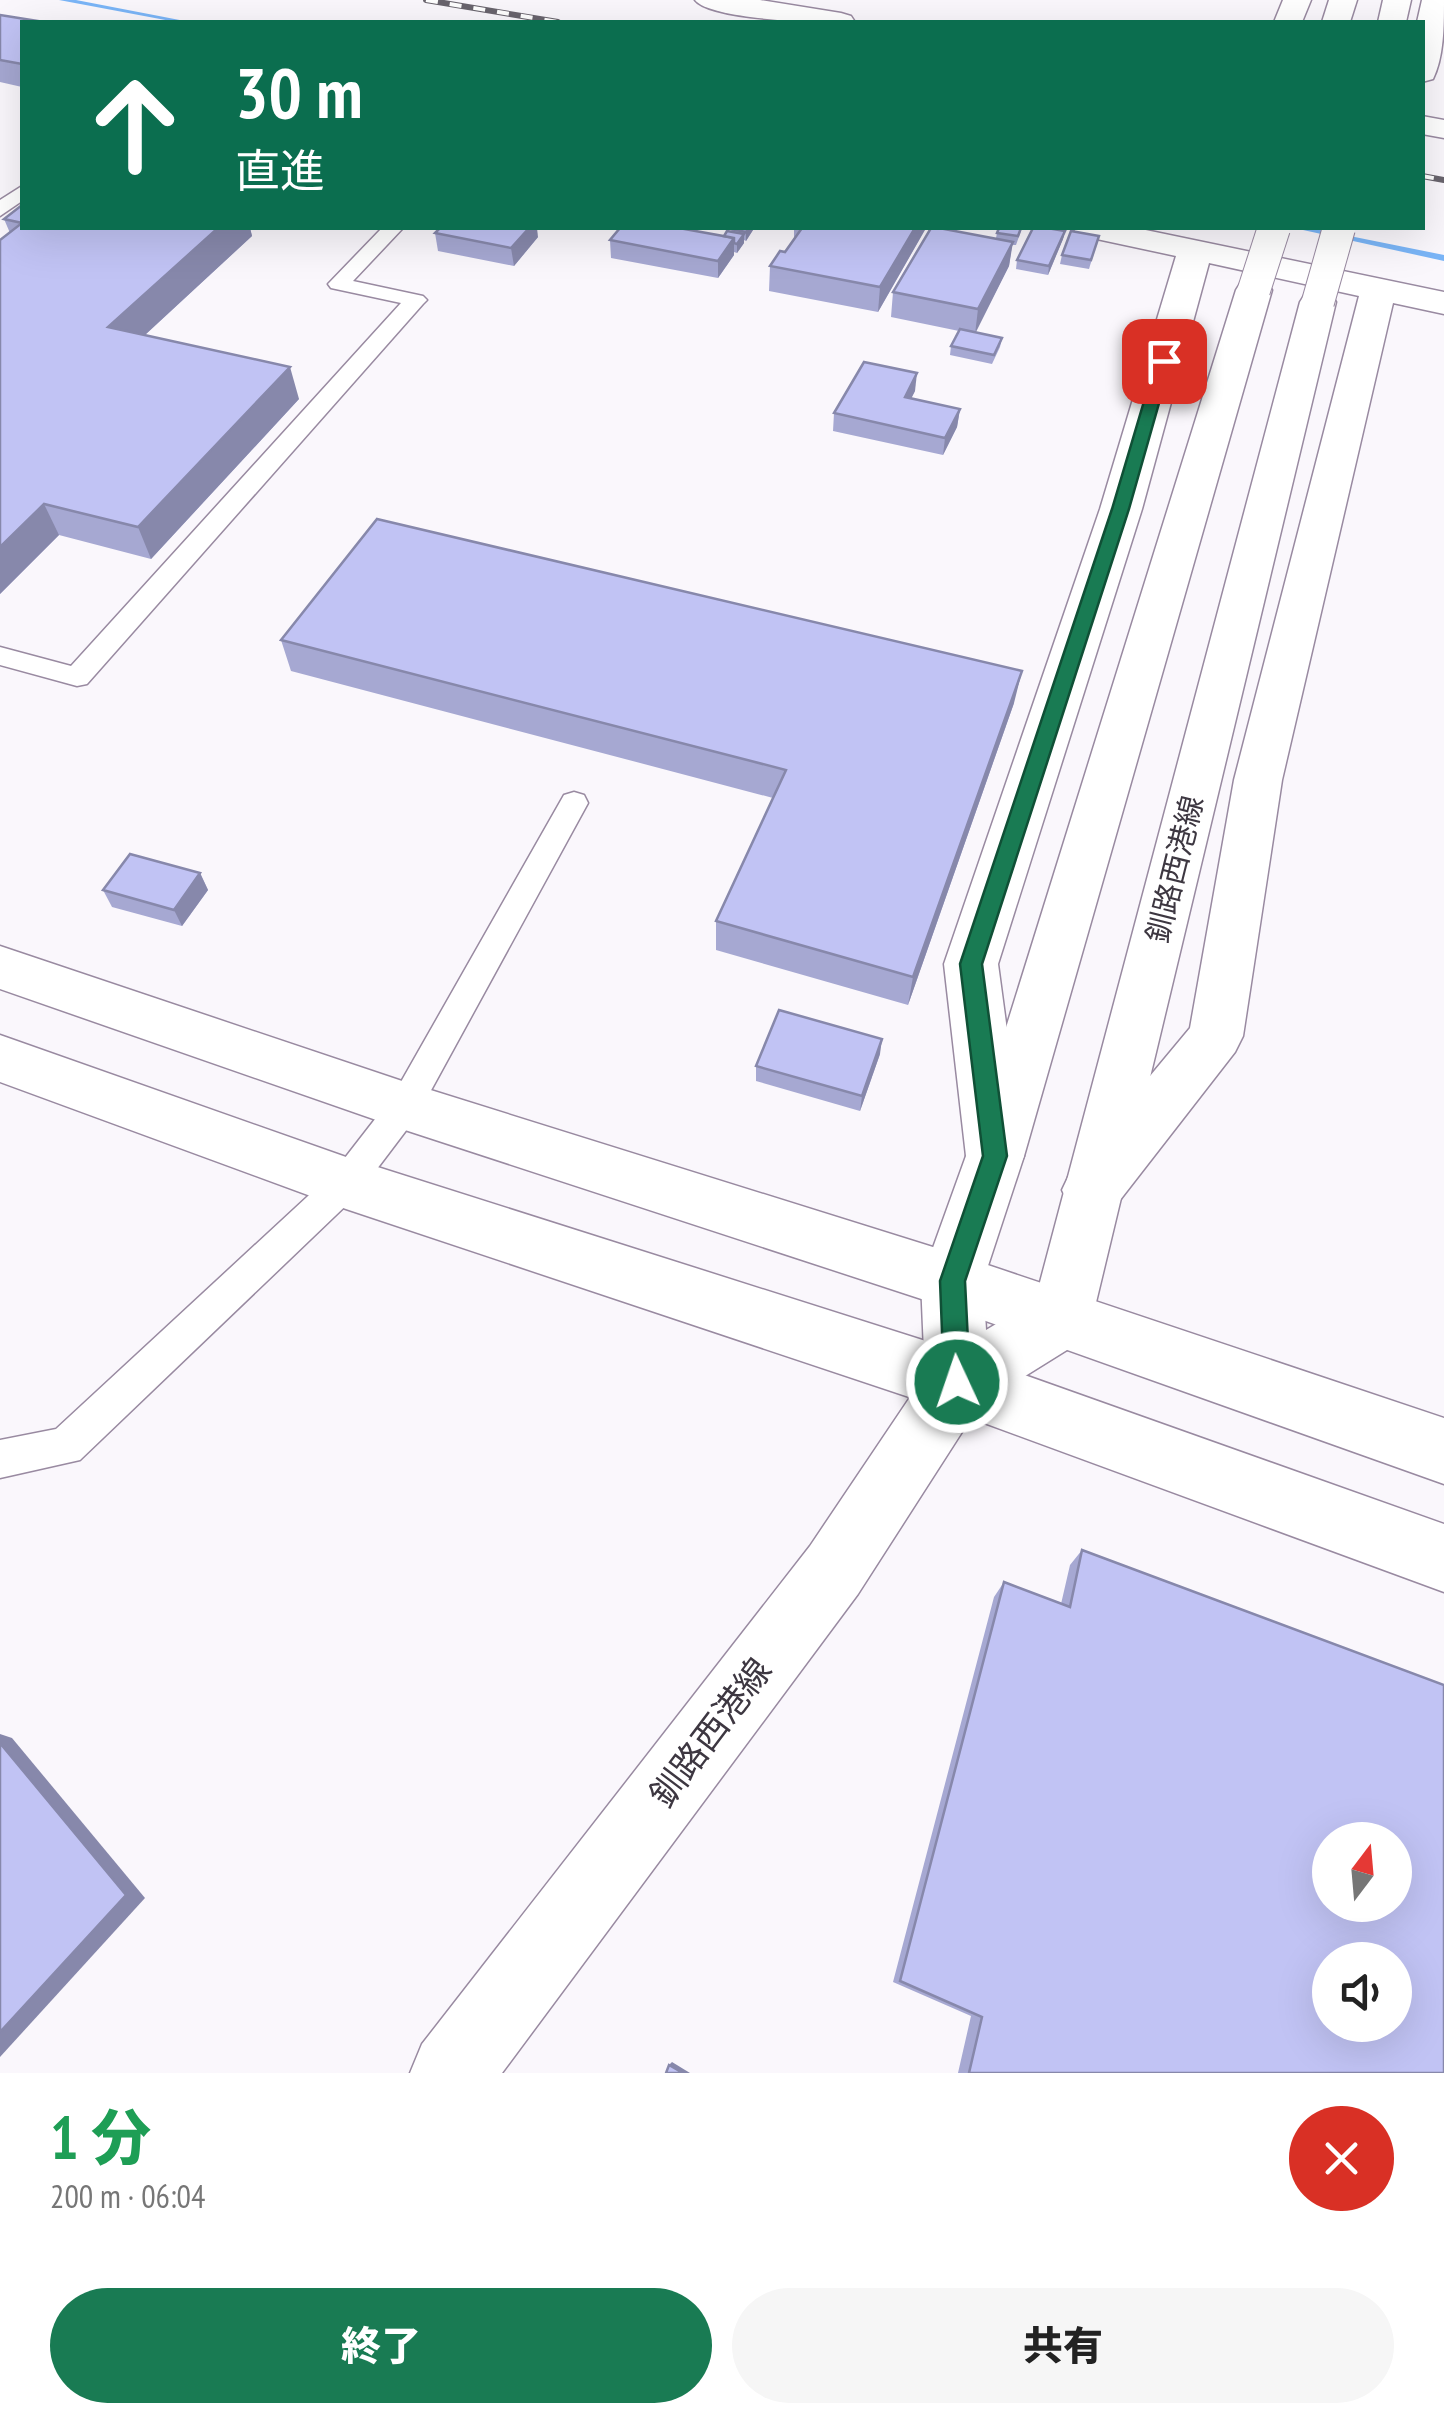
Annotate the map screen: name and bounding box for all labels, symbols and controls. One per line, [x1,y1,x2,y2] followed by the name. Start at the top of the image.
[235,47,363,137] text: 30 m
[70,60,200,190] icon: ahead
[235,141,325,199] text: 直進
[1122,319,1207,404] pin
[1137,334,1192,389] icon: arrive
[1137,792,1211,946] street label: 釧路西港線
[905,1330,1009,1434] position arrow
[639,1648,781,1816] street label: 釧路西港線
[1312,1822,1412,1922] north arrow
[1312,1822,1412,2042] map controls
[1312,1942,1412,2042] button: sound
[50,2098,151,2176] text: 1 分
[1289,2106,1394,2211] button: close
[50,2175,205,2217] text: 200 m · 06:04
[50,2288,712,2403] button: 終了
[732,2288,1394,2403] button: 共有

